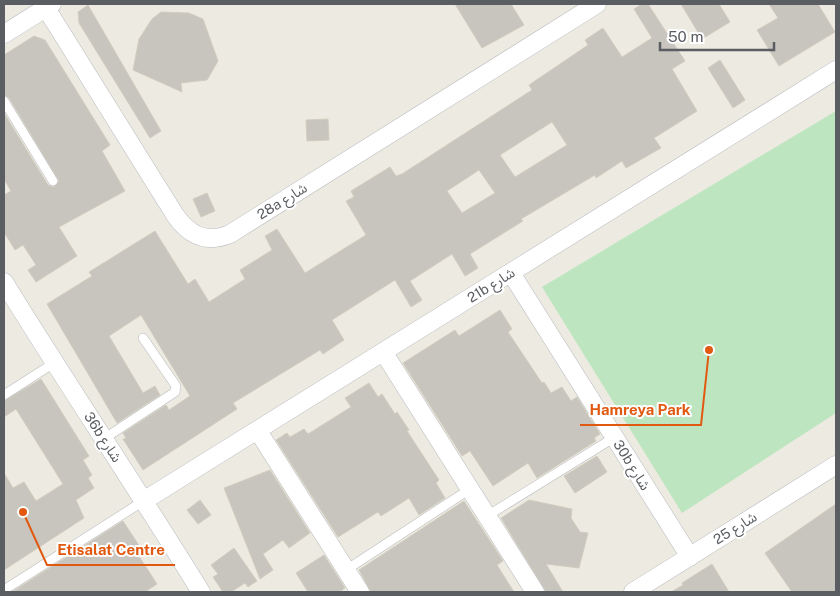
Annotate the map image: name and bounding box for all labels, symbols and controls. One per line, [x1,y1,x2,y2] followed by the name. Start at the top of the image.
[660,20,774,52] scale bar
[668,28,703,45] text: 50 m
[254,179,312,225] street label: 28a شارع
[464,264,519,308] street label: 21b شارع
[580,395,701,425] callout: Hamreya Park
[589,401,691,418] text: Hamreya Park
[78,409,125,467] street label: 36b شارع
[608,437,654,495] street label: 30b شارع
[710,508,761,550] street label: شارع 25
[47,535,175,565] callout: Etisalat Centre
[57,541,165,558] text: Etisalat Centre

